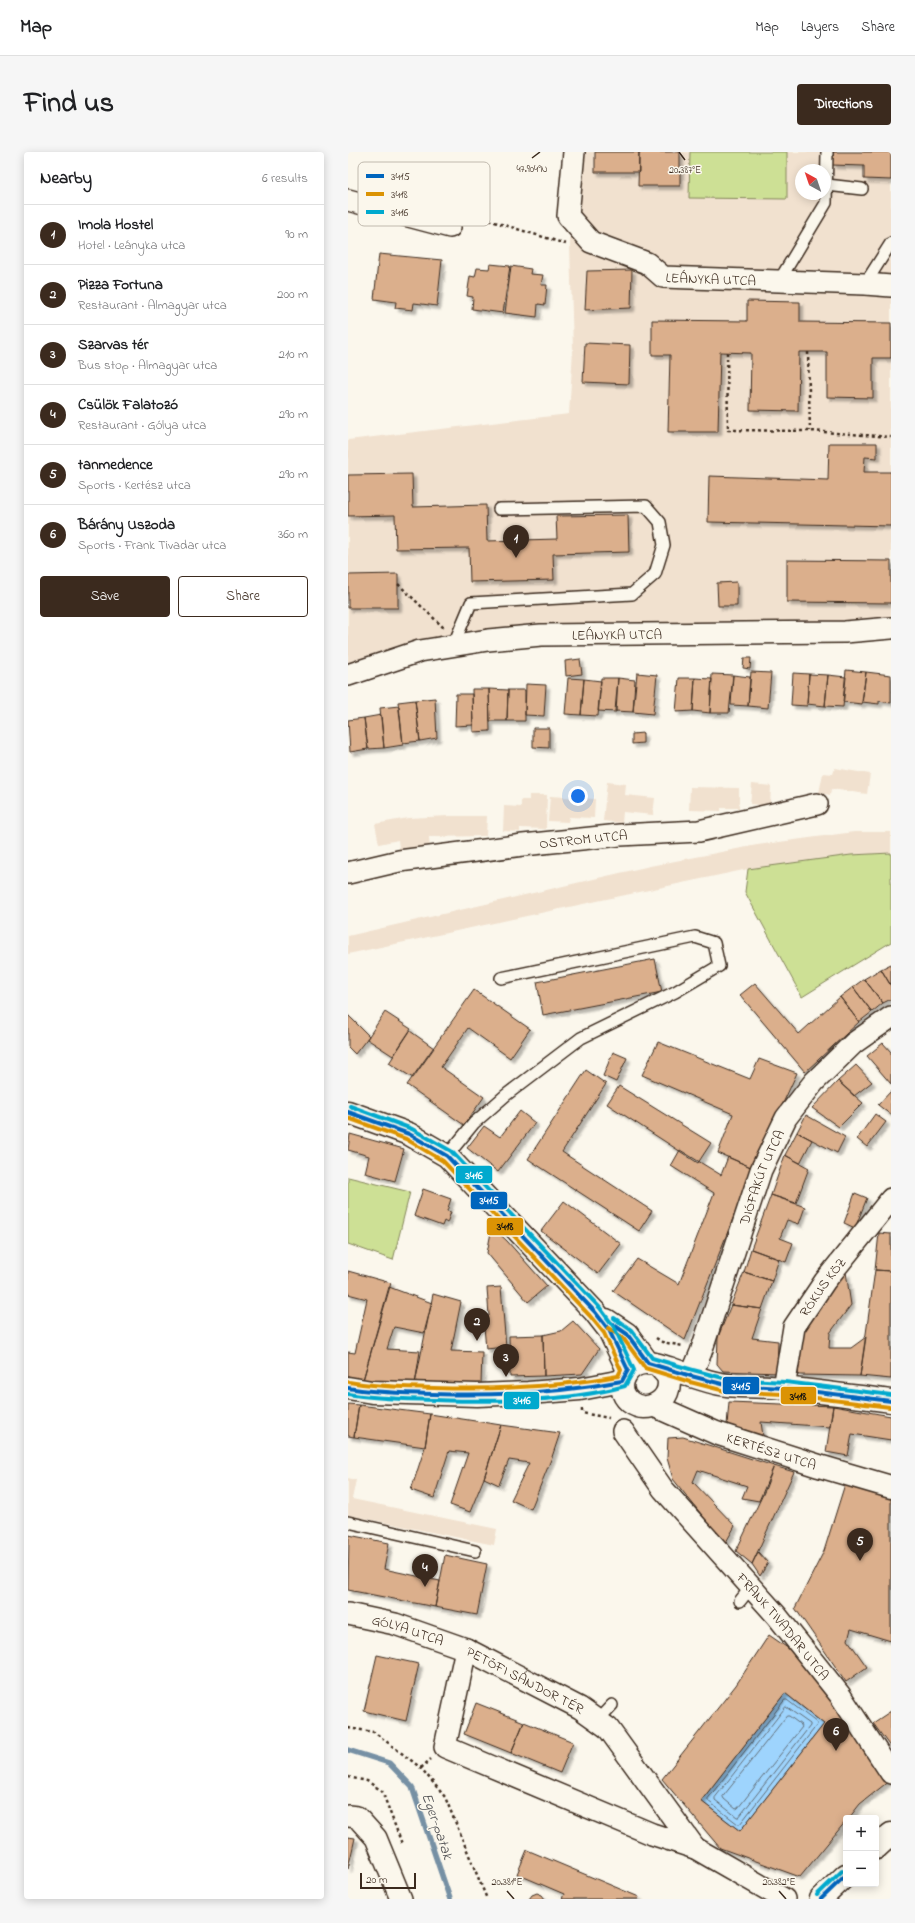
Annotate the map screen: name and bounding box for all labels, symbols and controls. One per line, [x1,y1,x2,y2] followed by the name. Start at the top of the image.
[20,14,52,41] text: Map
[755,17,779,38] text: Map
[801,17,839,38] text: Layers
[861,17,895,38] text: Share
[24,84,114,125] text: Find us
[797,84,891,125] button: Directions
[358,162,490,226] legend
[516,162,548,177] text: 47.904°N
[669,163,701,178] text: 20.387°E
[795,164,831,200] north arrow
[40,166,92,191] text: Nearby
[262,169,308,188] text: 6 results
[391,169,410,185] text: 3415
[391,187,408,203] text: 3418
[391,205,409,221] text: 3416
[78,214,153,236] text: Imola Hostel
[51,225,55,244] text: 1
[285,225,308,244] text: 90 m
[78,236,185,255] text: Hotel · Leányka utca
[665,268,756,292] street label: LEÁNYKA UTCA
[78,274,163,296] text: Pizza Fortuna
[50,285,56,304] text: 2
[277,285,308,304] text: 200 m
[78,296,227,315] text: Restaurant · Almagyar utca
[78,334,148,356] text: Szarvas tér
[50,345,56,364] text: 3
[278,345,308,364] text: 210 m
[78,356,217,375] text: Bus stop · Almagyar utca
[78,394,178,416] text: Csülök Falatozó
[50,405,56,424] text: 4
[279,405,308,424] text: 290 m
[78,416,206,435] text: Restaurant · Gólya utca
[78,454,153,476] text: tanmedence
[49,465,57,484] text: 5
[279,465,308,484] text: 290 m
[78,476,191,495] text: Sports · Kertész utca
[78,514,175,536] text: Bárány Uszoda
[50,525,56,544] text: 6
[278,525,308,544] text: 360 m
[503,525,529,558] pin: 1
[78,536,226,555] text: Sports · Frank Tivadar utca
[40,576,170,617] button: Save
[178,576,308,617] button: Share
[572,624,662,647] street label: LEÁNYKA UTCA
[568,786,588,806] your location
[538,826,628,855] street label: OSTROM UTCA
[734,1127,791,1229] street label: DIÓFAKÚT UTCA
[455,1165,493,1184] line badge: 3416
[464,1168,483,1184] text: 3416
[470,1191,508,1210] line badge: 3415
[479,1193,499,1209] text: 3415
[486,1217,524,1236] line badge: 3418
[496,1219,514,1235] text: 3418
[795,1254,852,1321] street label: RÓKUS KÖZ
[464,1308,490,1341] pin: 2
[493,1344,519,1377] pin: 3
[722,1376,760,1395] line badge: 3415
[731,1379,751,1395] text: 3415
[780,1386,817,1405] line badge: 3418
[789,1389,807,1405] text: 3418
[503,1391,540,1410] line badge: 3416
[512,1393,531,1409] text: 3416
[723,1428,819,1476] street label: KERTÉSZ UTCA
[847,1528,873,1561] pin: 5
[412,1554,438,1587] pin: 4
[730,1568,834,1686] street label: FRANK TIVADAR UTCA
[370,1610,446,1652] street label: GÓLYA UTCA
[462,1642,587,1720] street label: PETŐFI SÁNDOR TÉR
[823,1718,849,1751] pin: 6
[415,1790,459,1864] water label: Eger-patak
[843,1815,879,1887] map controls
[843,1815,879,1851] button: +
[843,1851,879,1887] button: −
[360,1871,416,1890] scale bar
[366,1872,388,1888] text: 20 m
[491,1875,523,1890] text: 20.381°E
[763,1875,795,1890] text: 20.382°E

